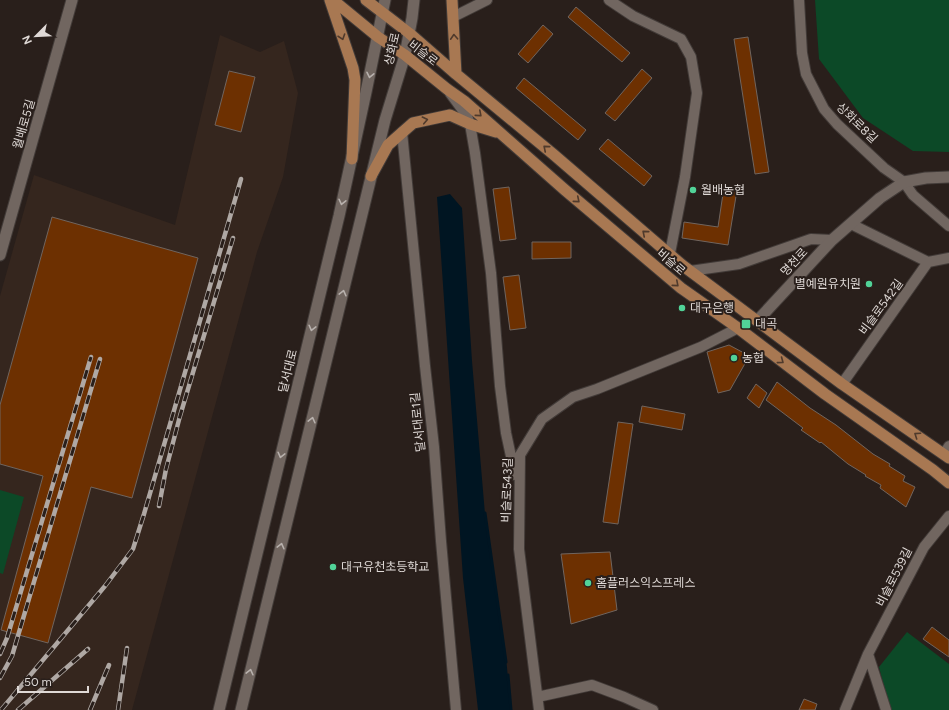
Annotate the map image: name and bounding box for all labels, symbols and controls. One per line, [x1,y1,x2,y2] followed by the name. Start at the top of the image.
[16,16,56,56] north arrow
[381,31,403,67] street label: 상화로
[20,33,35,46] text: N
[338,33,346,40] one-way arrow
[450,34,458,40] one-way arrow
[406,37,440,69] street label: 비슬로
[366,72,374,78] one-way arrow
[10,98,38,150] street label: 월배로5길
[834,100,880,146] street label: 상화로8길
[475,110,482,117] one-way arrow
[422,116,428,125] one-way arrow
[543,146,550,153] one-way arrow
[701,183,745,197] place label: 월배농협
[688,185,698,195] marker: 월배농협
[573,196,580,203] one-way arrow
[339,199,347,205] one-way arrow
[642,230,649,237] one-way arrow
[778,245,810,279] street label: 명천로
[654,246,688,278] street label: 비슬로
[856,276,906,338] street label: 비슬로542길
[795,277,861,291] place label: 별예원유치원
[864,279,874,289] marker: 별예원유치원
[672,280,679,287] one-way arrow
[338,290,346,296] one-way arrow
[690,301,734,315] place label: 대구은행
[677,303,687,313] marker: 대구은행
[755,317,777,331] place label: 대곡
[740,318,752,330] marker: 대곡
[308,325,316,331] one-way arrow
[276,348,300,394] street label: 달서대로
[742,351,764,365] place label: 농협
[729,353,739,363] marker: 농협
[777,356,784,363] one-way arrow
[408,391,428,453] street label: 달서대로1길
[307,416,315,423] one-way arrow
[915,433,922,440] one-way arrow
[277,451,286,458] one-way arrow
[499,457,515,523] street label: 비슬로543길
[276,543,284,549] one-way arrow
[873,545,915,609] street label: 비슬로539길
[341,560,429,574] place label: 대구유천초등학교
[328,562,338,572] marker: 대구유천초등학교
[596,576,695,590] place label: 홈플러스익스프레스
[583,578,593,588] marker: 홈플러스익스프레스
[18,668,88,694] scale bar
[245,669,254,676] one-way arrow
[24,675,52,689] text: 50 m

